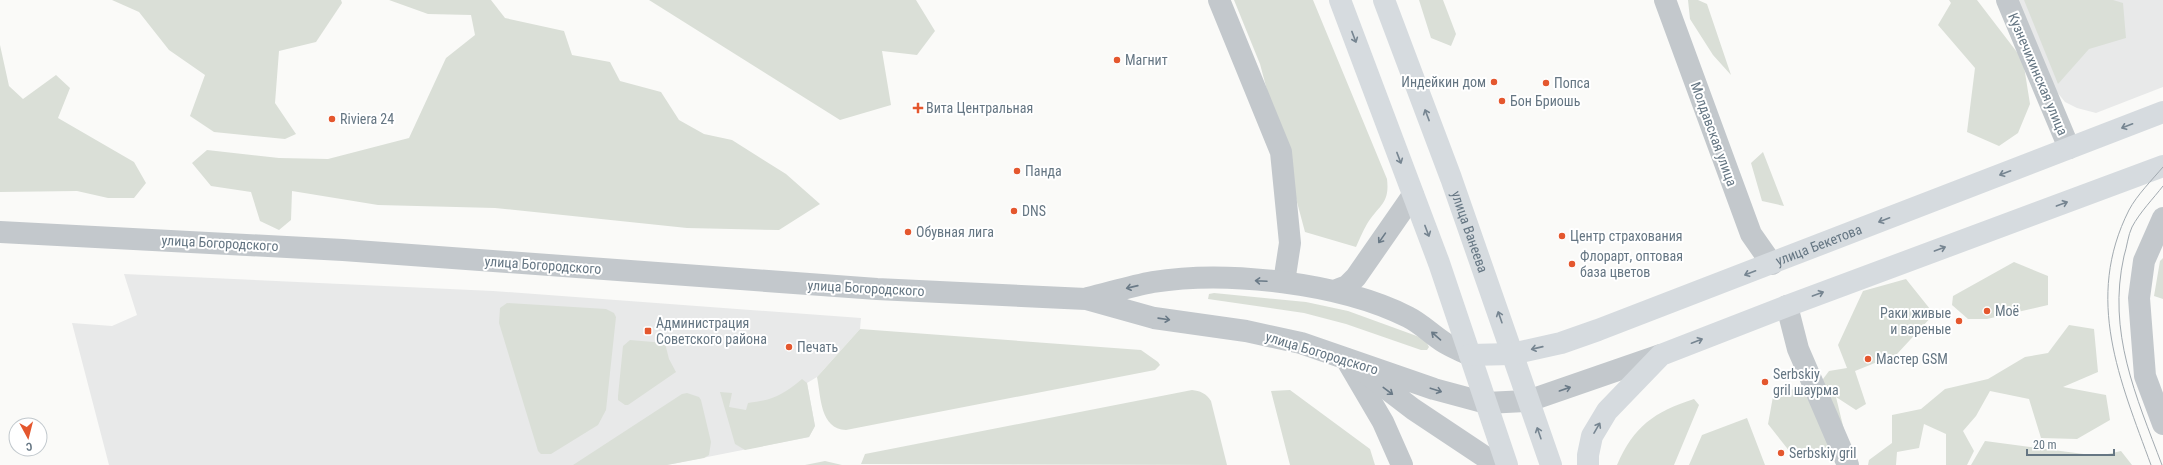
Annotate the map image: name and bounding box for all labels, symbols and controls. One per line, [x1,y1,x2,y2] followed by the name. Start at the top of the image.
[2005,10,2071,138] street label: Кузнечихинская улица
[1350,30,1358,42] one-way arrow
[1125,52,1168,68] place label: Магнит
[1112,55,1122,65] marker: Магнит
[1401,74,1486,90] place label: Индейкин дом
[1554,75,1590,91] place label: Попса
[1489,77,1499,87] marker: Индейкин дом
[1541,78,1551,88] marker: Попса
[1688,80,1740,188] street label: Молдавская улица
[1510,93,1581,109] place label: Бон Бриошь
[1497,96,1507,106] marker: Бон Бриошь
[926,100,1033,116] place label: Вита Центральная
[913,103,923,113] marker: Вита Центральная
[1422,110,1430,122] one-way arrow
[340,111,394,127] place label: Riviera 24
[327,114,337,124] marker: Riviera 24
[2121,123,2133,131] one-way arrow
[1396,152,1404,164] one-way arrow
[1025,163,1062,179] place label: Панда
[1012,166,1022,176] marker: Панда
[2000,170,2012,178] one-way arrow
[1448,189,1491,275] street label: улица Ванеева
[2056,199,2068,207] one-way arrow
[1022,203,1046,219] place label: DNS
[1009,206,1019,216] marker: DNS
[1879,217,1891,225] one-way arrow
[1773,221,1864,269] street label: улица Бекетова
[916,224,994,240] place label: Обувная лига
[1423,225,1431,237] one-way arrow
[903,227,913,237] marker: Обувная лига
[1570,228,1683,244] place label: Центр страхования
[1557,231,1567,241] marker: Центр страхования
[161,232,279,254] street label: улица Богородского
[1378,232,1386,243] one-way arrow
[1934,244,1946,252] one-way arrow
[1580,248,1683,280] place label: Флорарт, оптовая база цветов
[484,253,602,277] street label: улица Богородского
[1567,259,1577,269] marker: Флорарт, оптовая база цветов
[1744,269,1756,277] one-way arrow
[807,277,925,299] street label: улица Богородского
[1255,278,1268,285] one-way arrow
[1126,284,1139,292] one-way arrow
[1812,290,1824,298] one-way arrow
[1995,303,2020,319] place label: Моё
[1880,305,1951,337] place label: Раки живые и вареные
[1982,306,1992,316] marker: Моё
[1495,312,1503,324] one-way arrow
[656,315,767,347] place label: Администрация Советского района
[1157,315,1170,323] one-way arrow
[1954,316,1964,326] marker: Раки живые и вареные
[643,326,653,336] marker: Администрация Советского района
[1264,328,1380,378] street label: улица Богородского
[1431,331,1442,340] one-way arrow
[1691,336,1703,344] one-way arrow
[797,339,839,355] place label: Печать
[784,342,794,352] marker: Печать
[1530,345,1543,353] one-way arrow
[1876,351,1948,367] place label: Мастер GSM
[1863,354,1873,364] marker: Мастер GSM
[1773,366,1839,398] place label: Serbskiy gril шаурма
[1760,377,1770,387] marker: Serbskiy gril шаурма
[1558,385,1571,392] one-way arrow
[1383,387,1394,395] one-way arrow
[1429,387,1442,394] one-way arrow
[8,417,48,457] north arrow
[1594,422,1602,434] one-way arrow
[1535,427,1542,440] one-way arrow
[2027,431,2114,457] scale bar
[2033,438,2057,452] text: 20 m
[25,440,33,453] text: С
[1789,445,1857,461] place label: Serbskiy gril
[1776,448,1786,458] marker: Serbskiy gril

